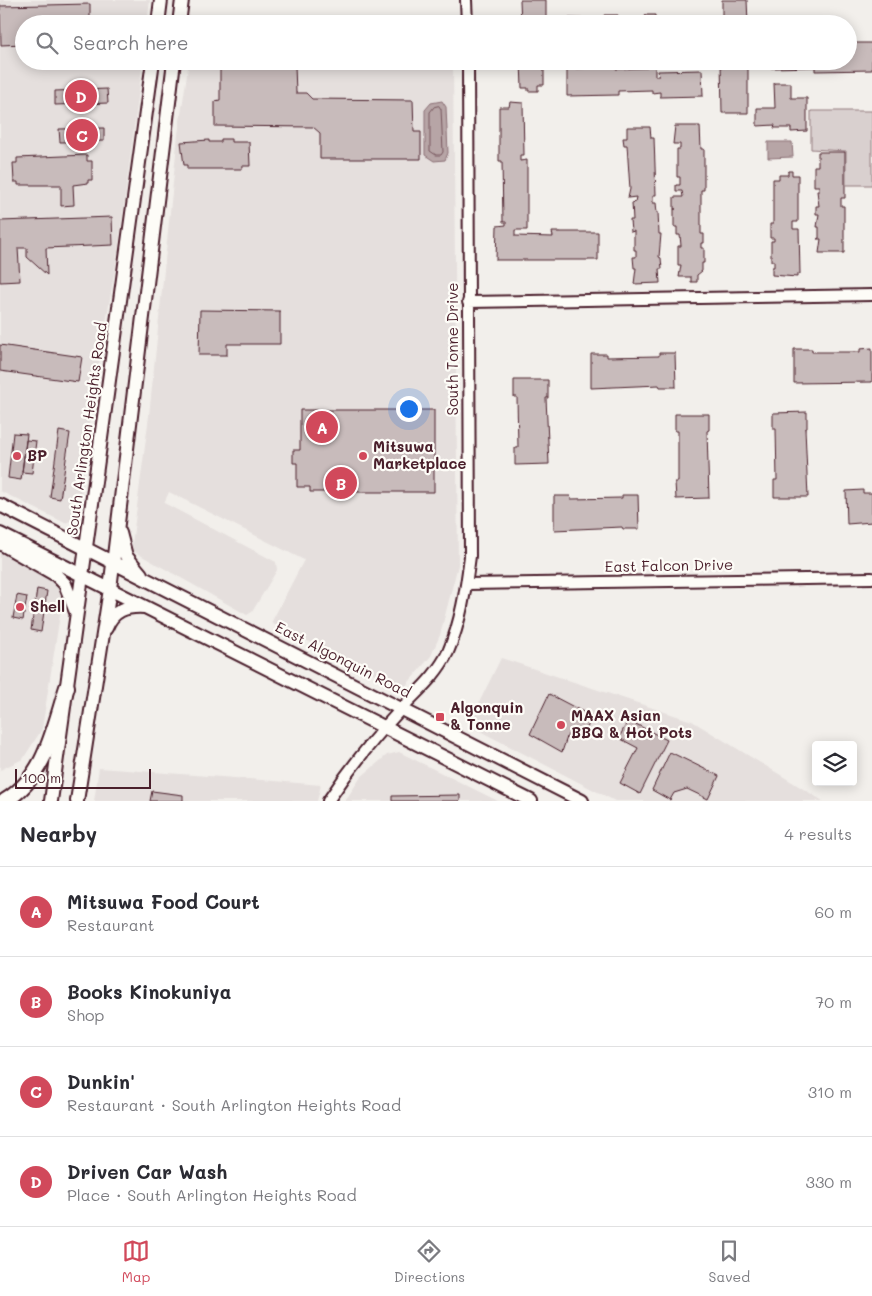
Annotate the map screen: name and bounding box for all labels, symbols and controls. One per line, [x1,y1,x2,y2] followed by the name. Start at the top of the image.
[15,15,857,70] search box
[33,29,61,57] icon: search
[73,30,189,55] text: Search here
[65,77,97,115] pin: D
[66,116,98,154] pin: C
[442,282,462,416] street label: South Tonne Drive
[61,321,111,537] street label: South Arlington Heights Road
[396,396,422,422] your location
[306,408,338,446] pin: A
[373,436,467,473] place label: Mitsuwa Marketplace
[27,445,47,465] place label: BP
[11,450,23,462] marker: BP
[357,450,369,462] marker: Mitsuwa Marketplace
[325,464,357,502] pin: B
[605,554,733,576] street label: East Falcon Drive
[30,596,65,616] place label: Shell
[14,601,26,613] marker: Shell
[272,616,415,702] street label: East Algonquin Road
[450,697,523,734] place label: Algonquin & Tonne
[571,705,692,742] place label: MAAX Asian BBQ & Hot Pots
[434,711,446,723] marker: Algonquin & Tonne
[555,719,567,731] marker: MAAX Asian BBQ & Hot Pots
[812,741,857,786] map controls
[812,741,857,786] button: layers
[15,766,151,789] scale bar
[22,768,61,787] text: 100 m
[20,820,97,847] text: Nearby
[784,823,852,844] text: 4 results
[67,889,260,914] text: Mitsuwa Food Court
[30,901,42,922] text: A
[815,901,852,922] text: 60 m
[67,914,155,935] text: Restaurant
[67,979,231,1004] text: Books Kinokuniya
[31,991,41,1012] text: B
[815,991,852,1012] text: 70 m
[67,1004,104,1025] text: Shop
[67,1069,135,1094] text: Dunkin'
[30,1081,42,1102] text: C
[808,1081,852,1102] text: 310 m
[67,1094,401,1115] text: Restaurant · South Arlington Heights Road
[67,1159,227,1184] text: Driven Car Wash
[30,1171,42,1192] text: D
[806,1171,852,1192] text: 330 m
[67,1184,357,1205] text: Place · South Arlington Heights Road
[122,1237,150,1286] tab: Map
[394,1237,465,1286] tab: Directions
[709,1237,750,1286] tab: Saved

